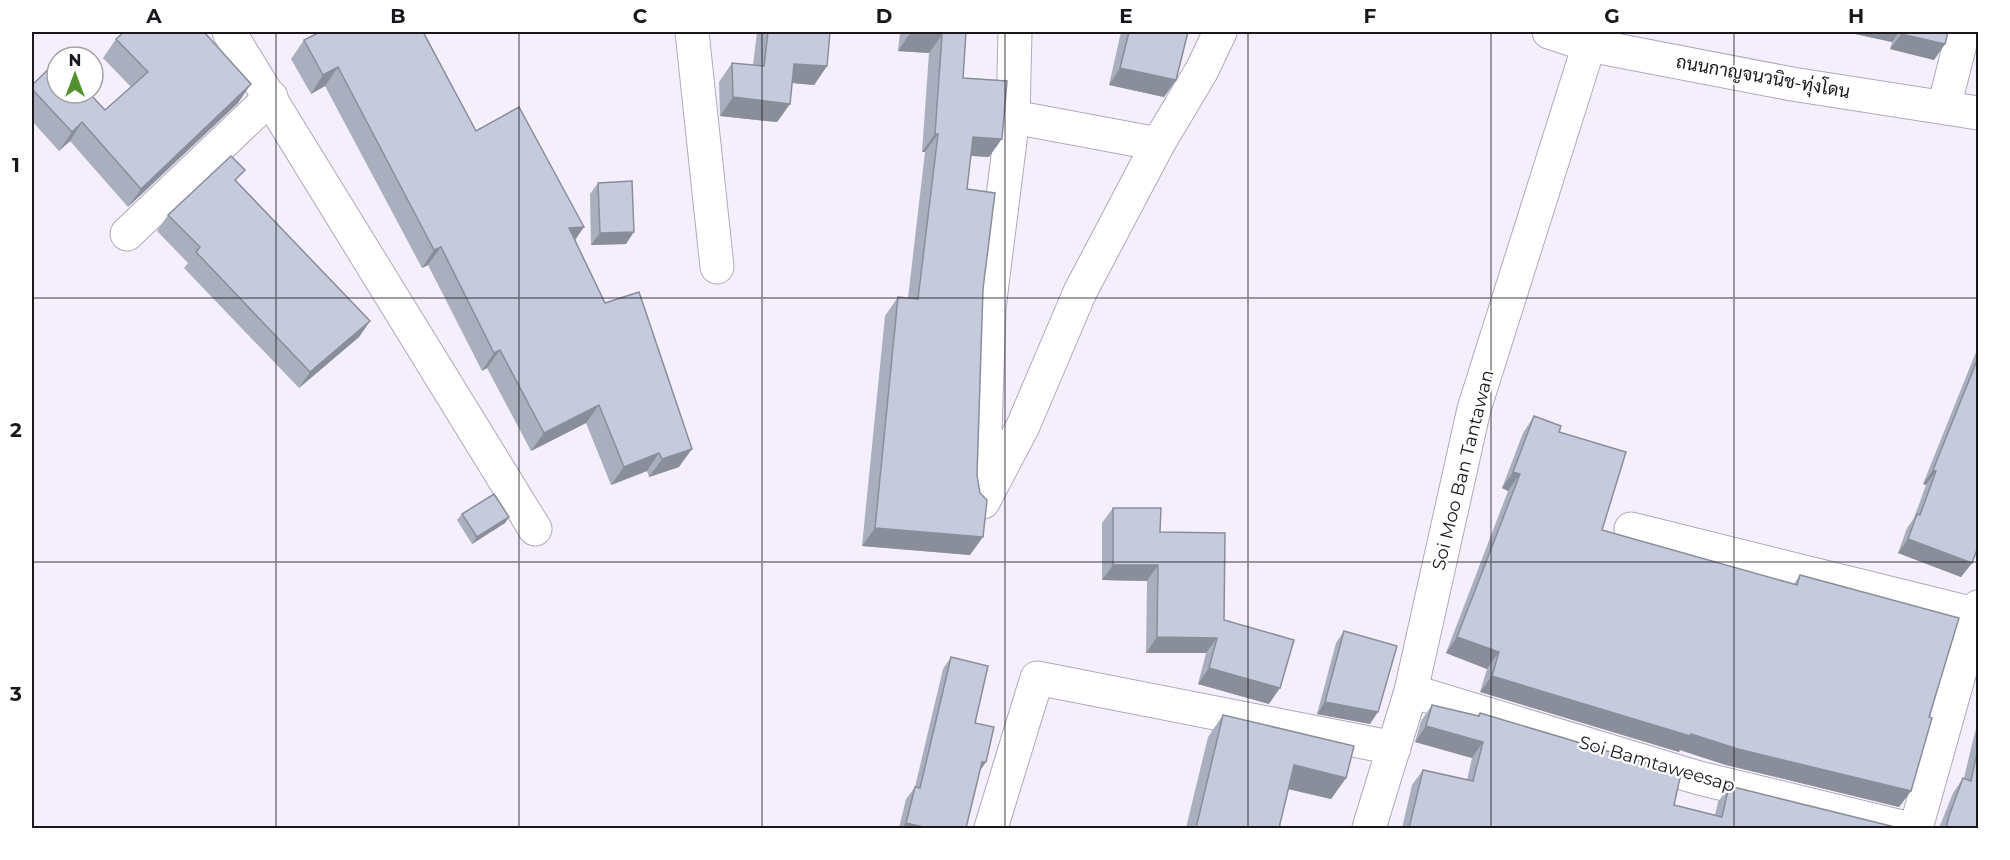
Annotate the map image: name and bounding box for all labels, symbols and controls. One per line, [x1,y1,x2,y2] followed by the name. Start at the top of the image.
[145,4,162,28] text: A
[390,4,406,28] text: B
[633,4,648,28] text: C
[876,4,892,28] text: D
[1119,4,1133,28] text: E
[1364,4,1377,28] text: F
[1604,4,1620,28] text: G
[1848,4,1864,28] text: H
[45,45,105,105] north arrow
[1674,49,1852,104] street label: ถนนกาญจนวนิช-ทุ่งโดน
[69,51,81,70] text: N
[12,153,20,177] text: 1
[1427,368,1499,572] street label: Soi Moo Ban Tantawan
[10,418,22,442] text: 2
[9,682,22,706] text: 3
[1576,731,1738,797] street label: Soi Bamtaweesap

